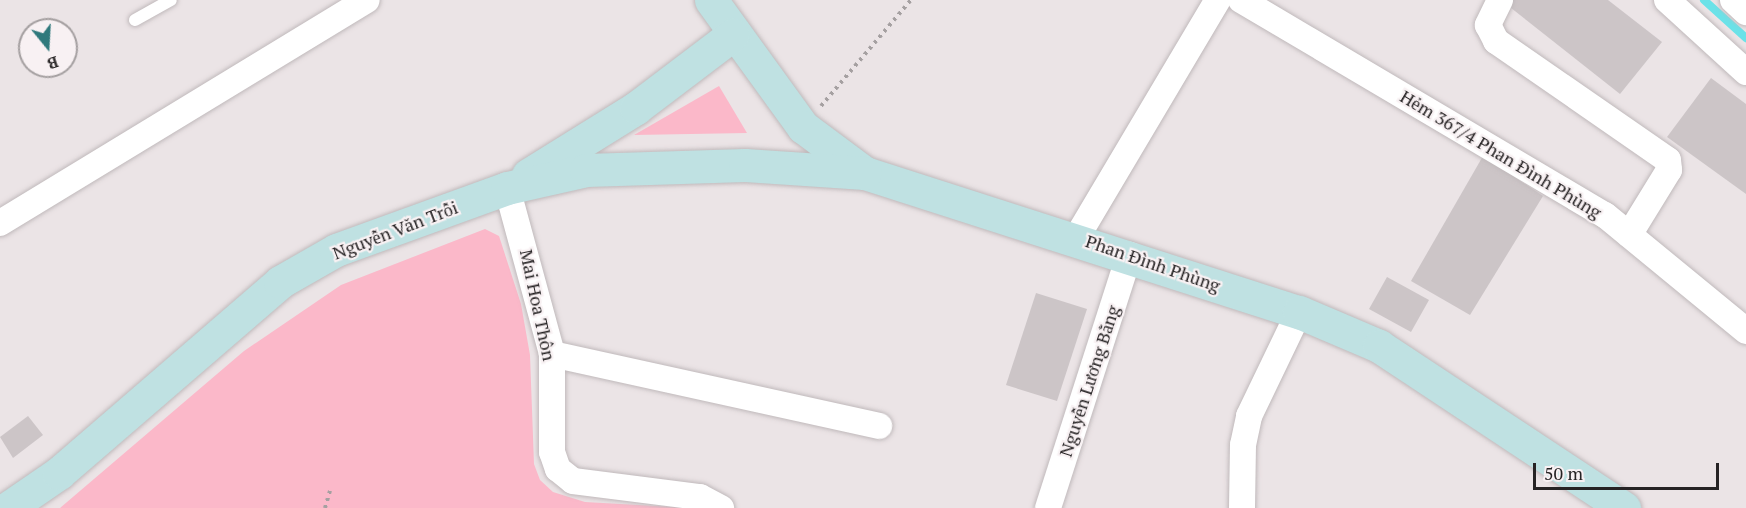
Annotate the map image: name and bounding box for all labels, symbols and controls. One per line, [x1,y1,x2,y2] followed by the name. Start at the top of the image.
[18,18,78,78] north arrow
[45,51,61,75] text: B
[1396,85,1606,223] street label: Hẻm 367/4 Phan Đình Phùng
[329,196,461,264] street label: Nguyễn Văn Trỗi
[1083,230,1223,296] street label: Phan Đình Phùng
[516,247,560,363] street label: Mai Hoa Thôn
[1054,303,1124,459] street label: Nguyễn Lương Bằng
[1536,451,1722,489] scale bar
[1544,461,1583,485] text: 50 m

